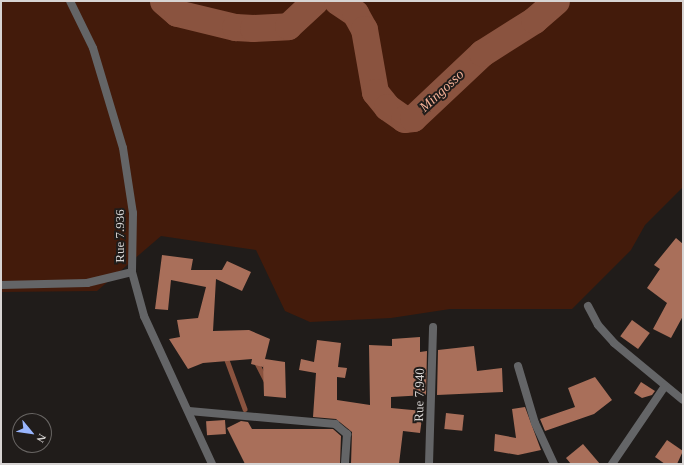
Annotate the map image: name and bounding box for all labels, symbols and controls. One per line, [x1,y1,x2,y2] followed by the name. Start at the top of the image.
[416,66,468,116] water label: Mingosso
[112,209,128,263] street label: Rue 7.936
[412,368,428,422] street label: Rue 7.940
[12,413,52,453] north arrow
[34,432,49,445] text: N

